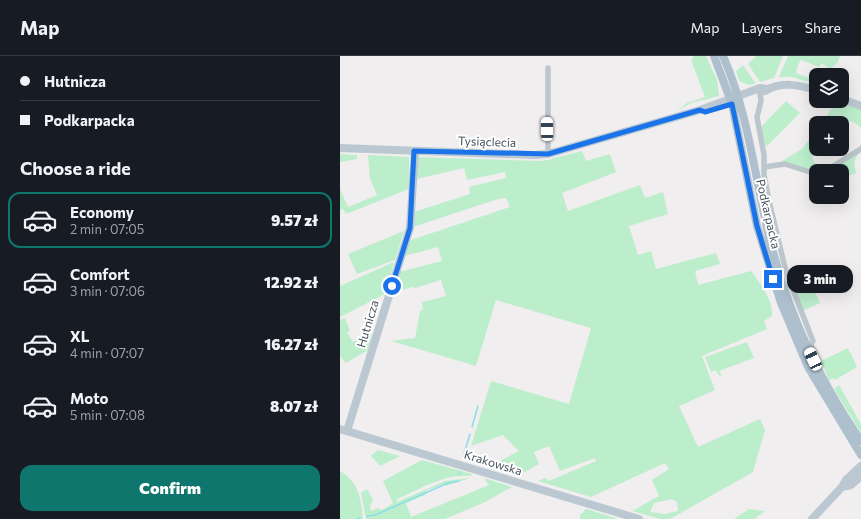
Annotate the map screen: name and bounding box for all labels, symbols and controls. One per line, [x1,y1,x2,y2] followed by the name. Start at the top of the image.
[20,16,59,39] text: Map
[691,19,719,36] text: Map
[741,19,783,36] text: Layers
[805,19,841,36] text: Share
[809,68,849,204] map controls
[809,68,849,108] button: layers
[44,72,106,90] text: Hutnicza
[44,111,135,129] text: Podkarpacka
[809,116,849,156] button: +
[541,117,553,141] car
[458,133,517,149] street label: Tysiąclecia
[20,157,131,179] text: Choose a ride
[809,164,849,204] button: −
[754,178,784,250] street label: Podkarpacka
[22,202,58,238] icon: car
[70,203,134,221] text: Economy
[271,211,318,229] text: 9.57 zł
[70,221,144,237] text: 2 min · 07:05
[22,264,58,300] icon: car
[70,265,130,283] text: Comfort
[787,265,853,293] callout: 3 min
[764,270,782,288] route end
[804,271,836,287] text: 3 min
[264,273,318,291] text: 12.92 zł
[383,277,401,295] route start
[70,283,145,299] text: 3 min · 07:06
[353,298,381,349] street label: Hutnicza
[22,326,58,362] icon: car
[70,327,89,345] text: XL
[264,335,318,353] text: 16.27 zł
[70,345,144,361] text: 4 min · 07:07
[802,346,824,372] car
[22,388,58,424] icon: car
[70,389,109,407] text: Moto
[270,397,318,415] text: 8.07 zł
[70,407,145,423] text: 5 min · 07:08
[463,447,524,478] street label: Krakowska
[20,465,320,511] button: Confirm

